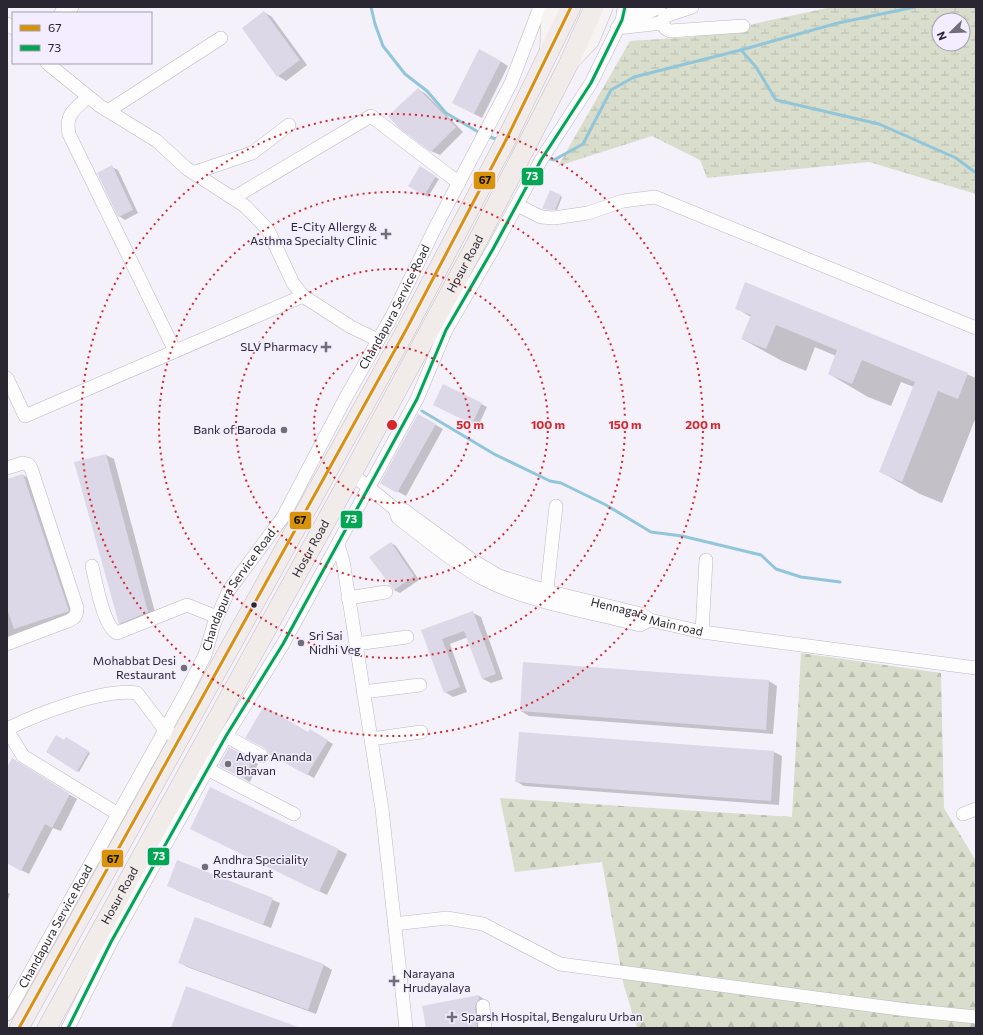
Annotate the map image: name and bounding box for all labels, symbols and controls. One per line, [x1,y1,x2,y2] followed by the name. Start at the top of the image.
[12,12,152,64] legend
[931,12,971,52] north arrow
[48,20,62,34] text: 67
[934,30,949,42] text: N
[48,40,61,54] text: 73
[521,167,544,186] line badge: 73
[526,169,538,182] text: 73
[473,171,496,190] line badge: 67
[479,173,491,186] text: 67
[250,219,377,247] place label: E-City Allergy & Asthma Specialty Clinic
[380,228,392,240] marker: E-City Allergy & Asthma Specialty Clinic
[443,232,485,295] street label: Hosur Road
[355,242,432,371] street label: Chandapura Service Road
[240,339,318,353] place label: SLV Pharmacy
[321,342,331,352] marker: SLV Pharmacy
[456,417,484,431] text: 50 m
[531,417,565,431] text: 100 m
[608,417,642,431] text: 150 m
[685,417,721,431] text: 200 m
[385,418,399,432] centre of rings
[193,422,276,436] place label: Bank of Baroda
[279,425,289,435] marker: Bank of Baroda
[340,510,363,529] line badge: 73
[289,511,312,530] line badge: 67
[345,512,357,525] text: 73
[294,513,306,526] text: 67
[289,517,331,579] street label: Hosur Road
[199,526,278,652] street label: Chandapura Service Road
[590,594,704,638] street label: Hennagara Main road
[249,600,259,610] unlabelled marker
[309,628,361,656] place label: Sri Sai Nidhi Veg
[296,638,306,648] marker: Sri Sai Nidhi Veg
[93,653,176,681] place label: Mohabbat Desi Restaurant
[179,663,189,673] marker: Mohabbat Desi Restaurant
[236,749,312,777] place label: Adyar Ananda Bhavan
[223,759,233,769] marker: Adyar Ananda Bhavan
[147,847,170,866] line badge: 73
[101,849,124,868] line badge: 67
[153,849,165,862] text: 73
[107,852,119,865] text: 67
[213,852,308,880] place label: Andhra Speciality Restaurant
[15,862,95,990] street label: Chandapura Service Road
[200,862,210,872] marker: Andhra Speciality Restaurant
[98,864,140,926] street label: Hosur Road
[403,966,470,994] place label: Narayana Hrudayalaya
[388,975,400,987] marker: Narayana Hrudayalaya
[461,1009,643,1023] place label: Sparsh Hospital, Bengaluru Urban
[446,1011,458,1023] marker: Sparsh Hospital, Bengaluru Urban

